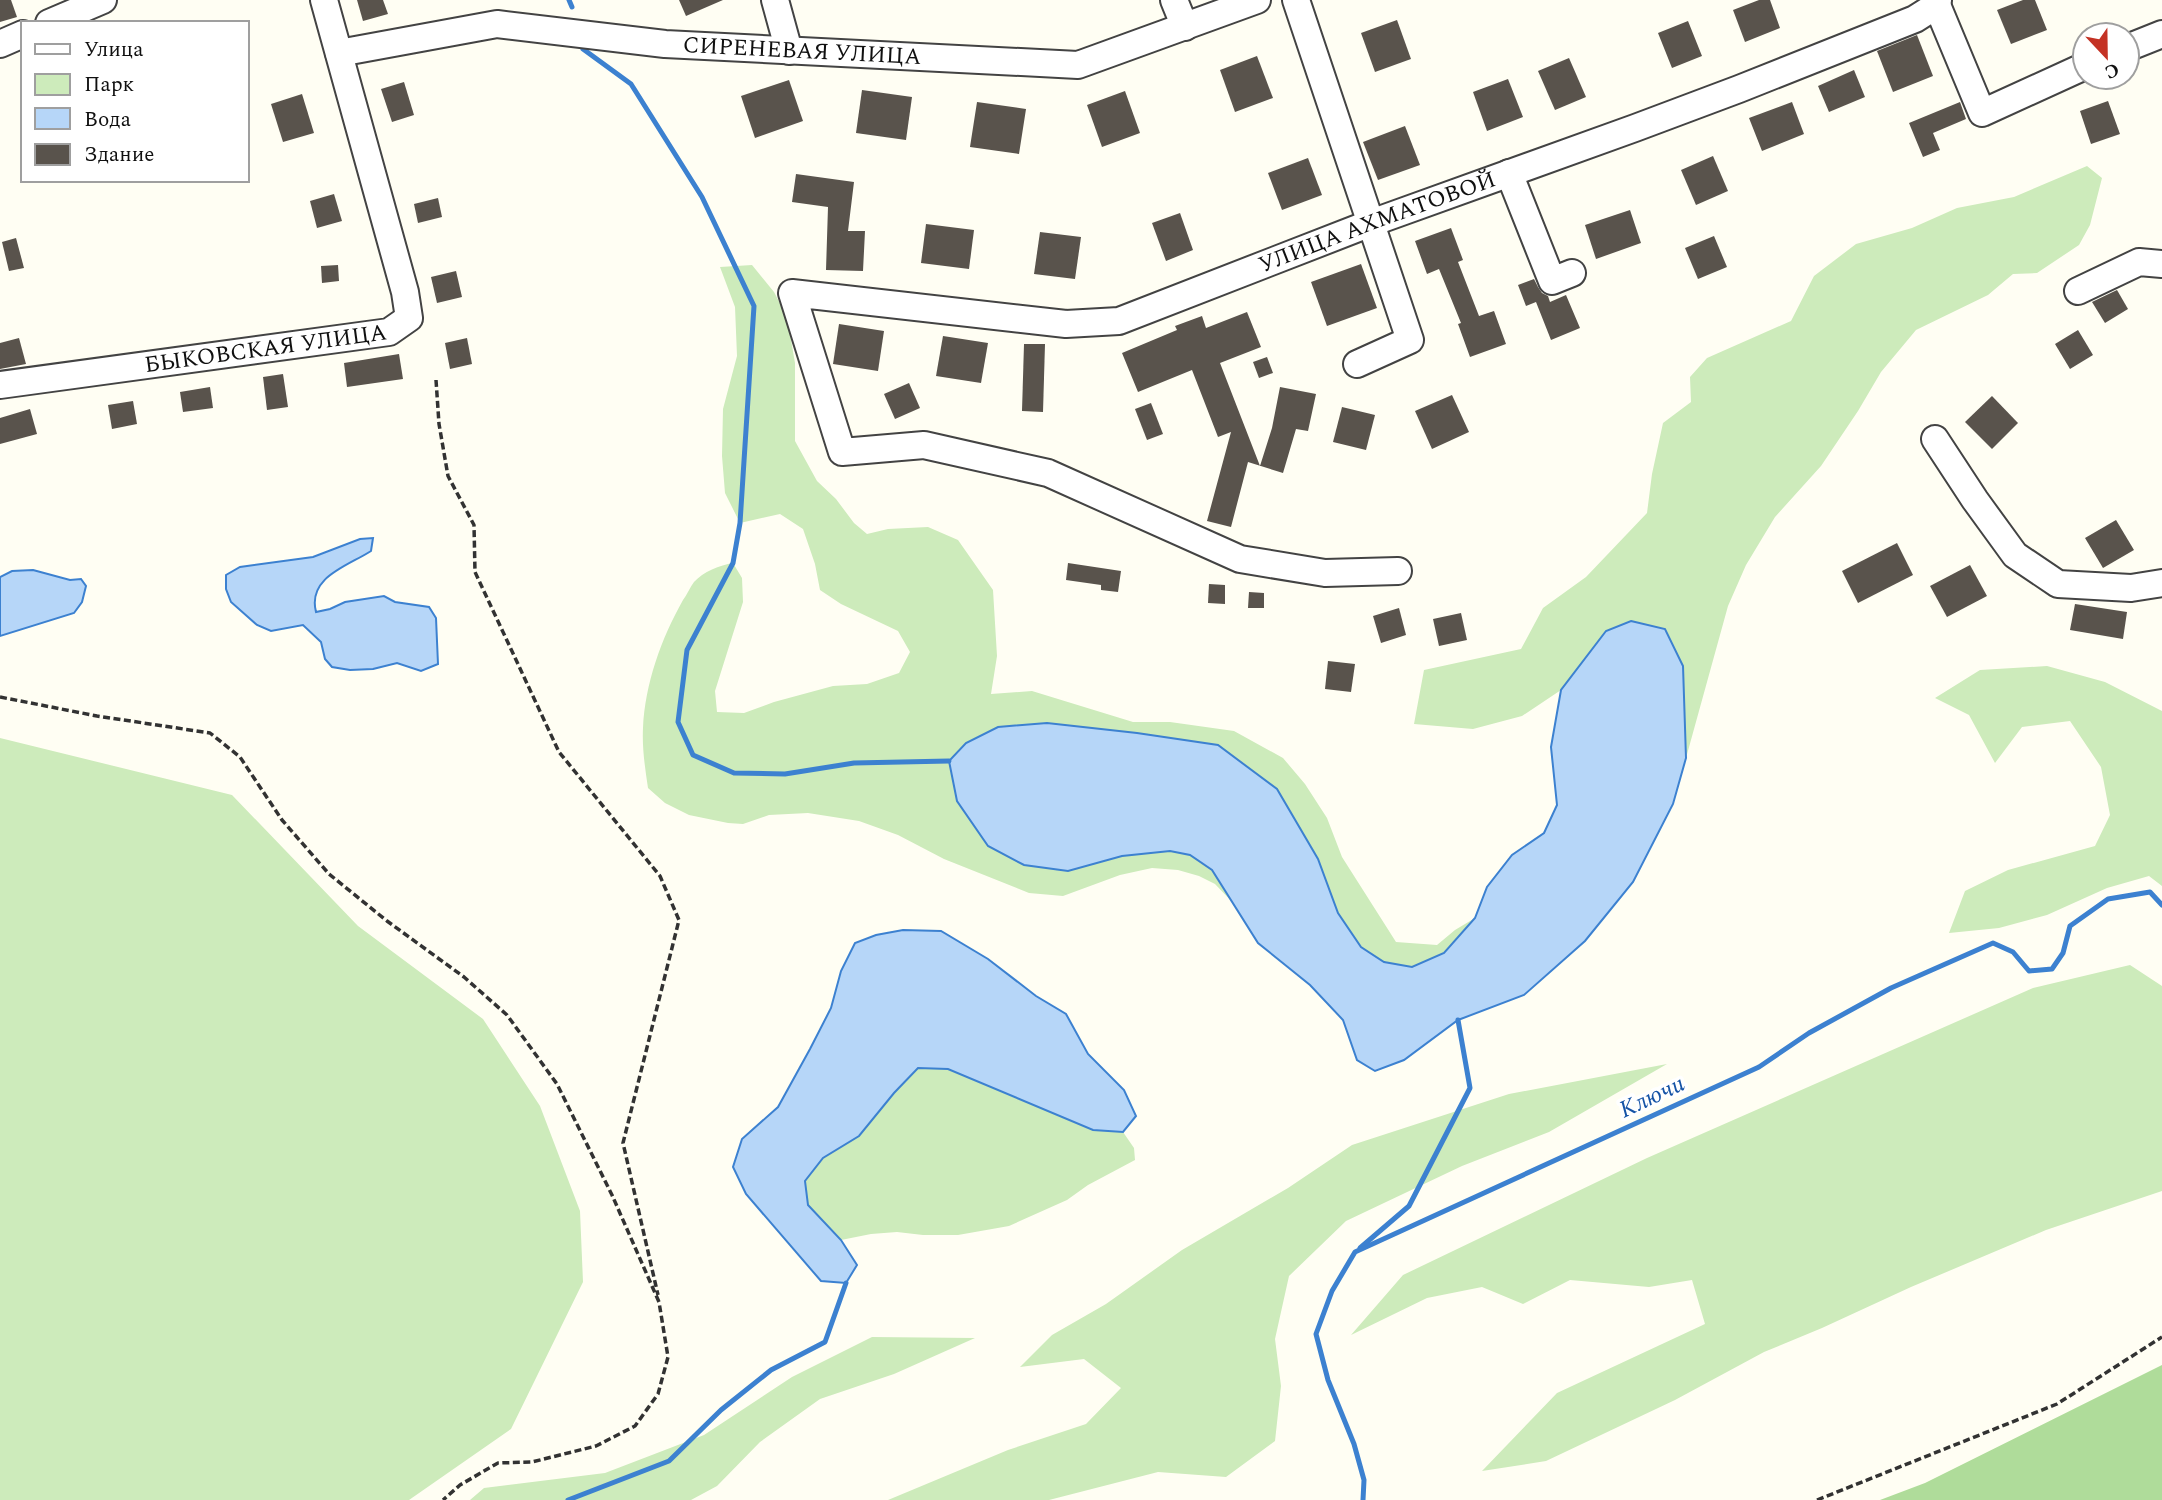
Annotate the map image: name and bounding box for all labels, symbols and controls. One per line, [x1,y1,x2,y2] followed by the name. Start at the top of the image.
[21,21,248,182] legend
[2071,21,2141,91] north arrow
[682,27,922,75] street label: СИРЕНЕВАЯ УЛИЦА
[84,34,144,66] text: Улица
[2100,54,2124,86] text: С
[84,69,135,101] text: Парк
[84,104,132,136] text: Вода
[84,139,154,171] text: Здание
[1253,162,1501,283] street label: УЛИЦА АХМАТОВОЙ
[142,315,389,383] street label: БЫКОВСКАЯ УЛИЦА
[1613,1066,1691,1128] water label: Ключи

